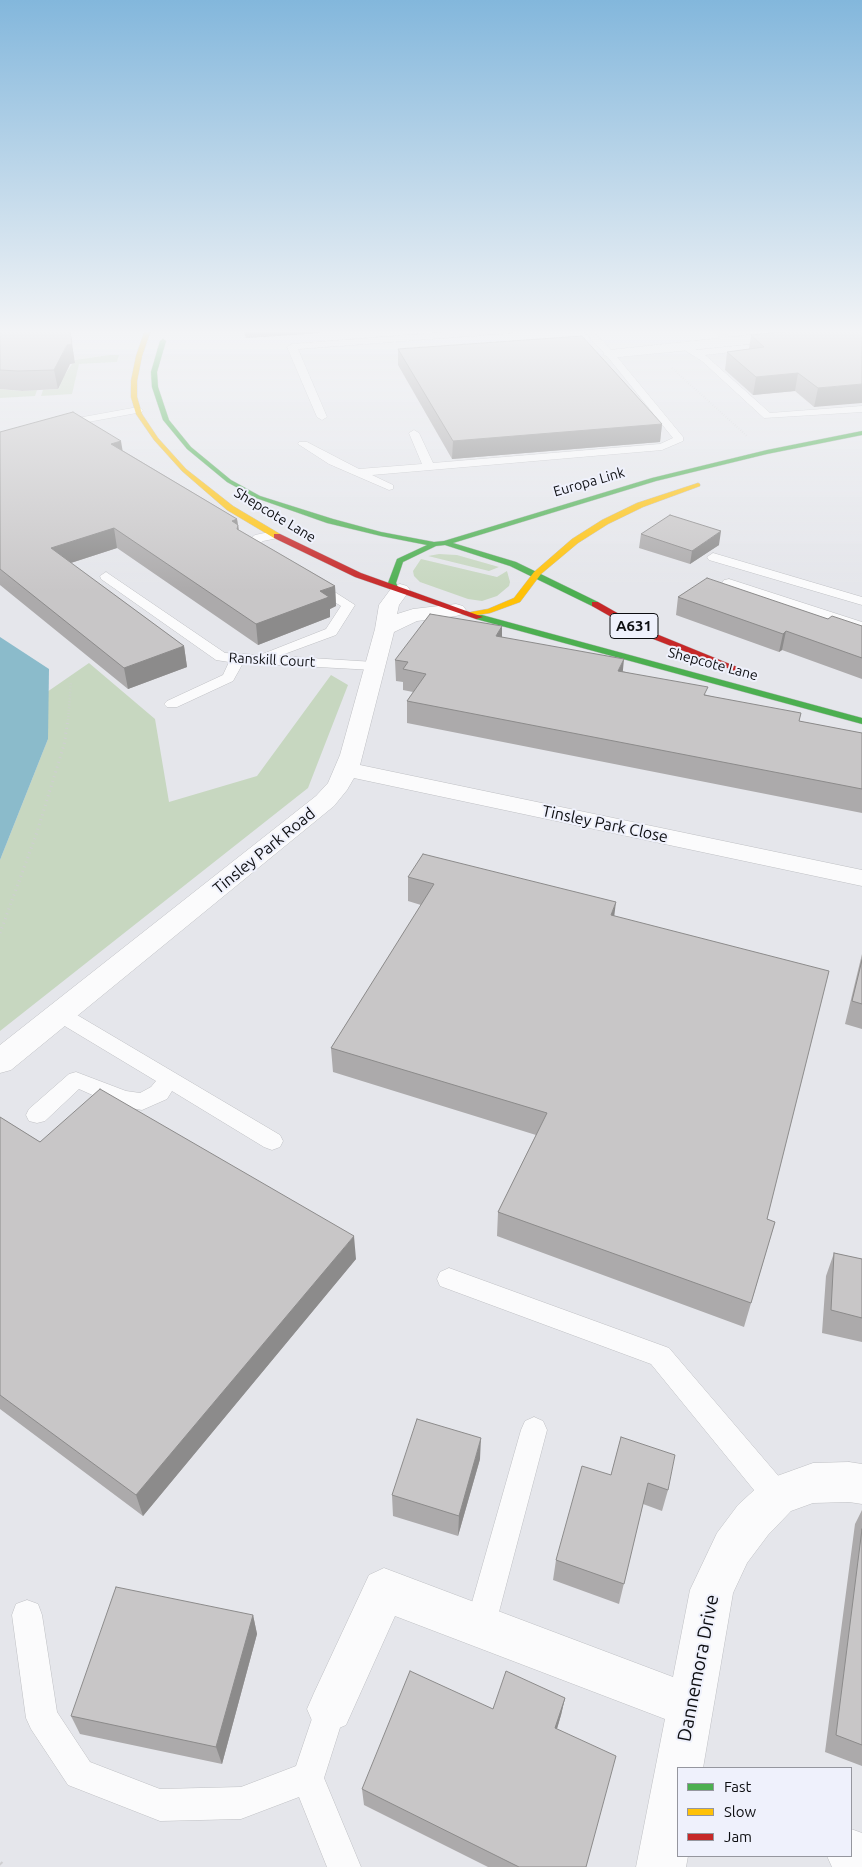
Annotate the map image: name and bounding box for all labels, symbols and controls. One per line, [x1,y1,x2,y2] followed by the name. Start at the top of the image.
[551,464,627,500] street label: Europa Link
[231,484,319,546] street label: Shepcote Lane
[610,614,658,638] road number: A631
[666,644,760,684] street label: Shepcote Lane
[228,649,316,671] street label: Ranskill Court
[540,801,670,847] street label: Tinsley Park Close
[209,804,319,898] street label: Tinsley Park Road
[673,1593,723,1743] street label: Dannemora Drive
[677,1767,852,1857] legend
[724,1778,751,1795] text: Fast
[724,1803,756,1820] text: Slow
[724,1828,752,1845] text: Jam

